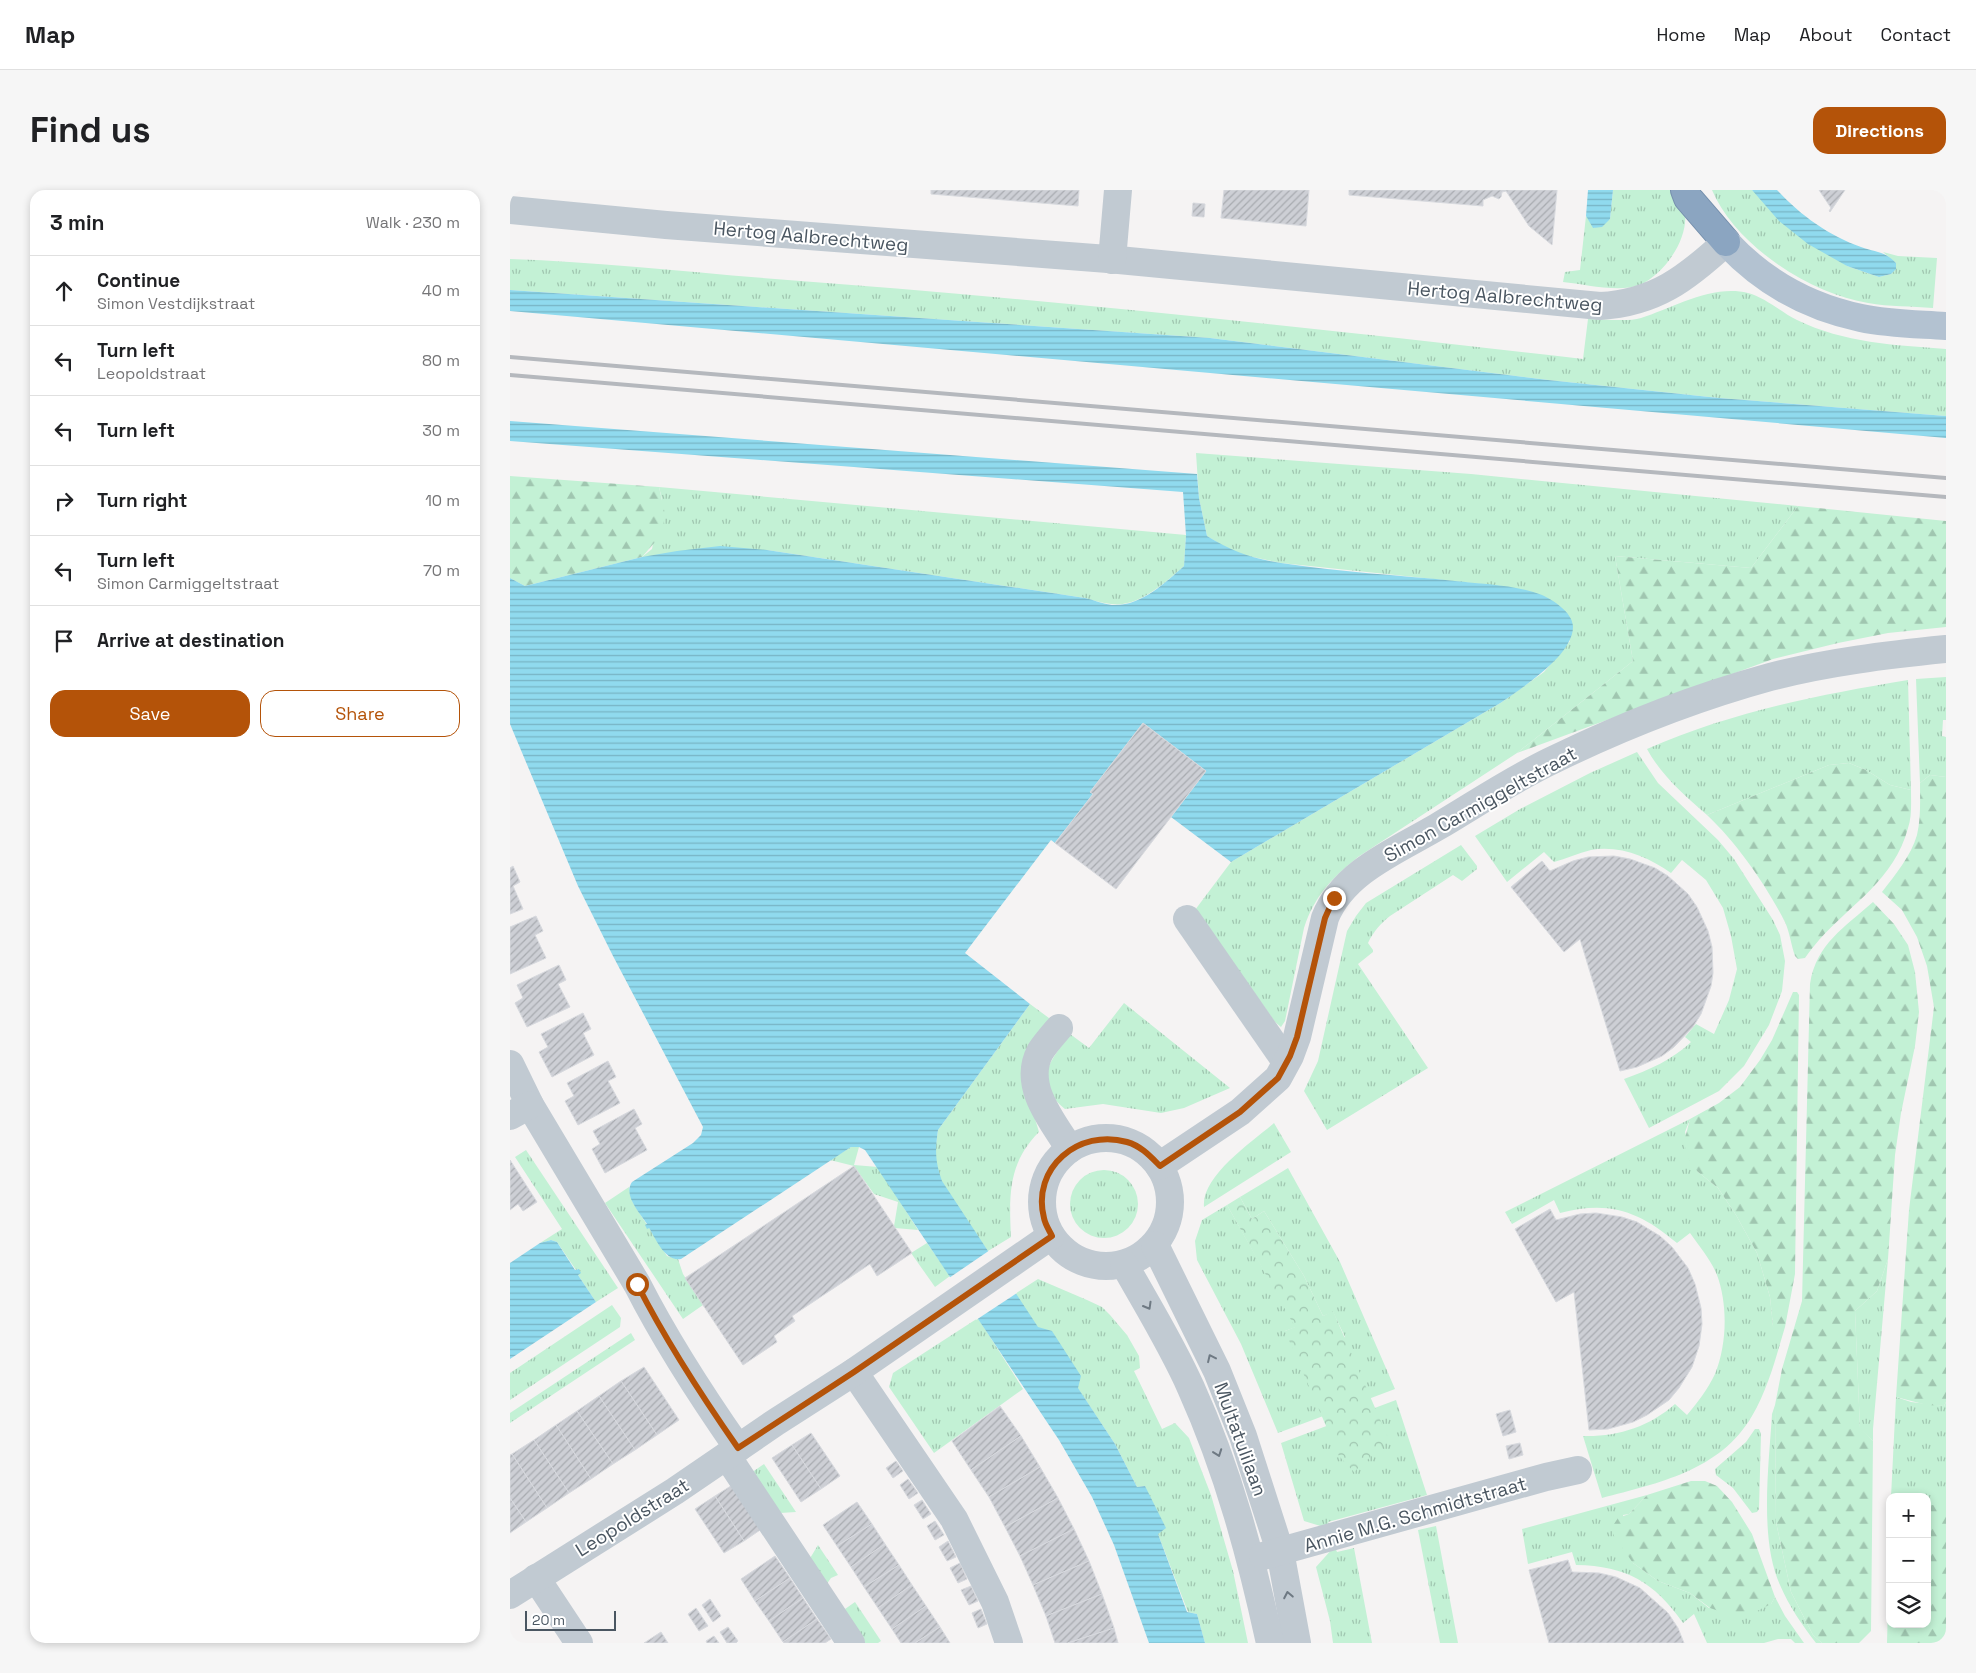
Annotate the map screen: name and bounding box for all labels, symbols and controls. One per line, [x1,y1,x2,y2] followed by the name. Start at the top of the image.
[25,19,75,50] text: Map
[1657,23,1706,46] text: Home
[1734,23,1771,46] text: Map
[1799,23,1853,46] text: About
[1881,23,1951,46] text: Contact
[1813,107,1946,154] button: Directions
[30,108,151,152] text: Find us
[50,209,105,236] text: 3 min
[366,212,460,233] text: Walk · 230 m
[712,216,910,257] street label: Hertog Aalbrechtweg
[97,268,180,293] text: Continue
[1406,276,1604,317] street label: Hertog Aalbrechtweg
[50,277,78,305] icon: ahead
[422,280,460,301] text: 40 m
[97,293,255,314] text: Simon Vestdijkstraat
[97,338,175,363] text: Turn left
[50,347,78,375] icon: left
[422,350,460,371] text: 80 m
[97,363,206,384] text: Leopoldstraat
[50,417,78,445] icon: left
[97,418,175,443] text: Turn left
[422,420,460,441] text: 30 m
[50,487,78,515] icon: right
[97,488,187,513] text: Turn right
[425,490,460,511] text: 10 m
[97,548,175,573] text: Turn left
[50,557,78,585] icon: left
[423,560,460,581] text: 70 m
[97,573,279,594] text: Simon Carmiggeltstraat
[50,627,78,655] icon: arrive
[97,628,285,653] text: Arrive at destination
[50,690,250,737] button: Save
[260,690,460,737] button: Share
[1379,741,1581,868] street label: Simon Carmiggeltstraat
[1323,887,1346,910] route end
[626,1273,649,1296] route start
[1142,1301,1152,1310] one-way arrow
[1207,1354,1217,1363] one-way arrow
[1208,1379,1273,1500] street label: Multatulilaan
[1212,1448,1222,1457] one-way arrow
[1301,1471,1529,1558] street label: Annie M.G. Schmidtstraat
[571,1473,694,1562] street label: Leopoldstraat
[1886,1493,1931,1628] map controls
[1886,1493,1931,1538] button: +
[1886,1538,1931,1583] button: −
[1886,1583,1931,1628] button: layers
[1284,1591,1294,1600] one-way arrow
[525,1608,616,1631] scale bar
[532,1611,565,1629] text: 20 m

